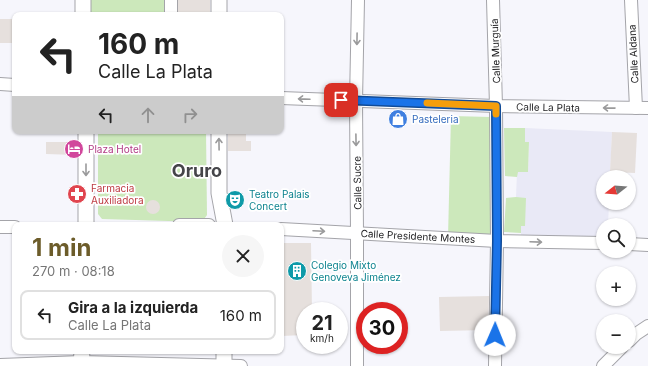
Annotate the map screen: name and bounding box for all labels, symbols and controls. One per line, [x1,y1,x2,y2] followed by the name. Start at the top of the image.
[488,18,502,84] street label: Calle Murguía
[625,24,641,84] street label: Calle Aldana
[98,27,179,61] text: 160 m
[32,28,84,80] icon: left
[353,32,361,45] one-way arrow
[98,61,213,82] text: Calle La Plata
[324,83,358,117] pin
[330,89,352,111] icon: arrive
[298,95,311,103] one-way arrow
[516,100,580,114] street label: Calle La Plata
[95,104,117,126] icon: left
[137,104,159,126] icon: ahead
[179,104,201,126] icon: right
[603,104,616,112] one-way arrow
[387,108,409,130] shop icon: Pasteleria
[412,113,459,125] place label: Pasteleria
[352,133,360,146] one-way arrow
[63,138,85,160] hotel icon: Plaza Hotel
[215,138,223,151] one-way arrow
[88,143,141,155] place label: Plaza Hotel
[351,156,363,210] street label: Calle Sucre
[172,160,222,181] district label: Oruro
[82,163,90,176] one-way arrow
[596,170,636,210] north arrow
[596,170,636,354] map controls
[91,182,144,206] place label: Farmacia Auxiliadora
[66,183,88,205] pharmacy icon: Farmacia Auxiliadora
[249,188,310,212] place label: Teatro Palais Concert
[224,189,246,211] theatre icon: Teatro Palais Concert
[596,218,636,258] button: search
[312,227,325,235] one-way arrow
[360,227,476,245] street label: Calle Presidente Montes
[32,233,91,262] text: 1 min
[222,235,264,277] button: close
[529,238,542,245] one-way arrow
[311,259,401,283] place label: Colegio Mixto Genoveva Jiménez
[286,260,308,282] building icon: Colegio Mixto Genoveva Jiménez
[32,263,115,279] text: 270 m · 08:18
[596,266,636,306] button: +
[68,298,198,317] text: Gira a la izquierda
[356,302,408,354] speed limit sign: 30
[34,304,56,326] icon: left
[220,306,262,325] text: 160 m
[311,311,333,335] text: 21
[474,314,516,356] position arrow
[596,314,636,354] button: −
[68,317,151,333] text: Calle La Plata
[310,332,334,344] text: km/h

